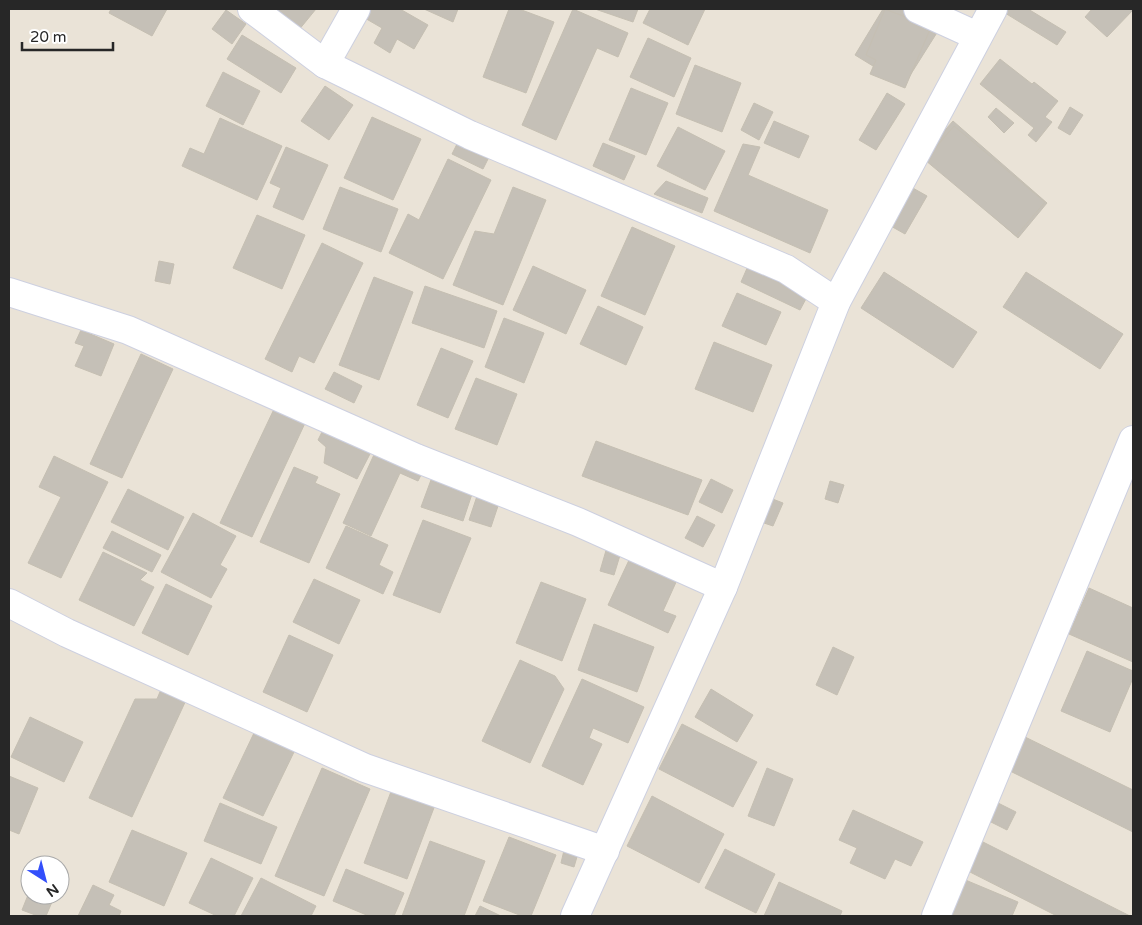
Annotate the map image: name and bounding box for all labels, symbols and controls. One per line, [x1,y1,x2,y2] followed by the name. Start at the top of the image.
[22,20,114,52] scale bar
[30,28,67,46] text: 20 m
[20,855,70,905] north arrow
[43,880,62,900] text: N

